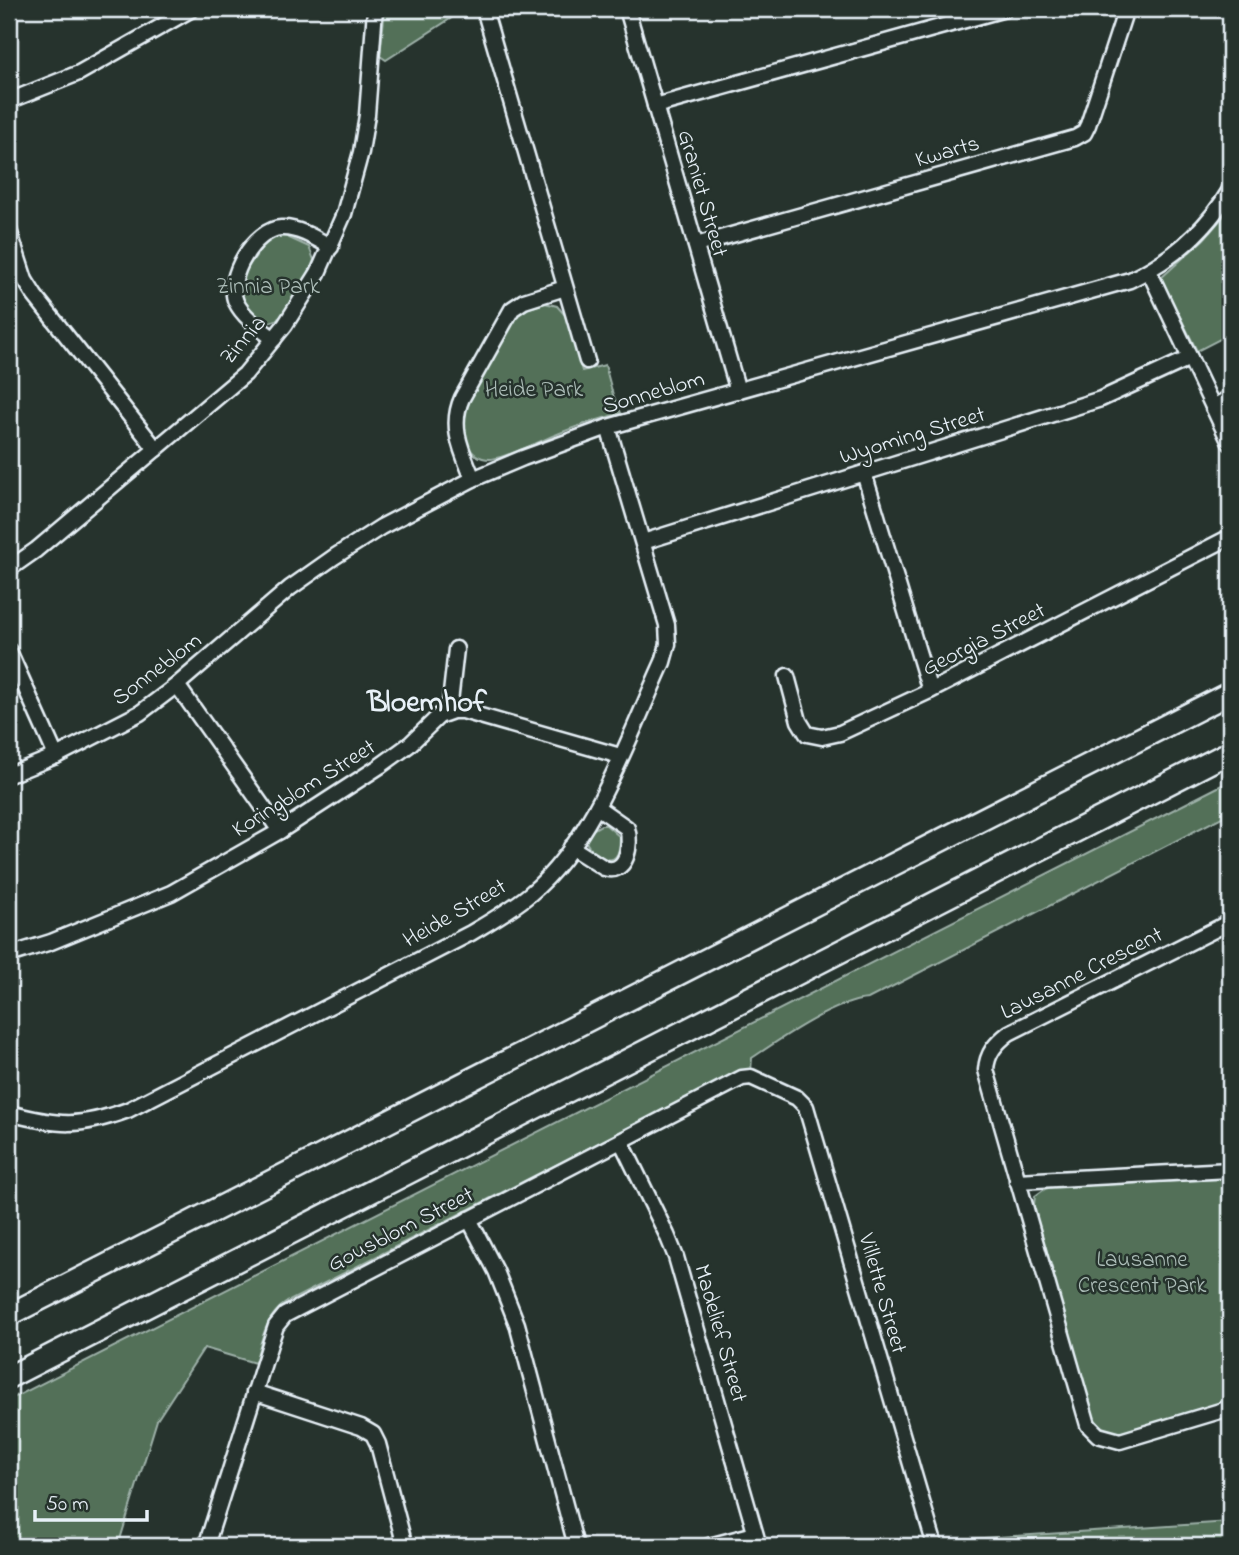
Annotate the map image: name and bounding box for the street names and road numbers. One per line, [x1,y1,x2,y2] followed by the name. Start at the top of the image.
[668,126,736,262] street label: Graniet Street
[912,128,984,177] street label: Kwarts
[213,309,275,373] street label: Zinnia
[599,363,709,424] street label: Sonneblom
[836,399,990,476] street label: Wyoming Street
[917,595,1052,686] street label: Georgia Street
[106,625,209,715] street label: Sonneblom
[226,732,383,847] street label: Koringblom Street
[397,871,513,957] street label: Heide Street
[995,919,1169,1029] street label: Lausanne Crescent
[322,1179,480,1281] street label: Gousblom Street
[848,1229,915,1358] street label: Villette Street
[684,1261,755,1407] street label: Madelief Street

